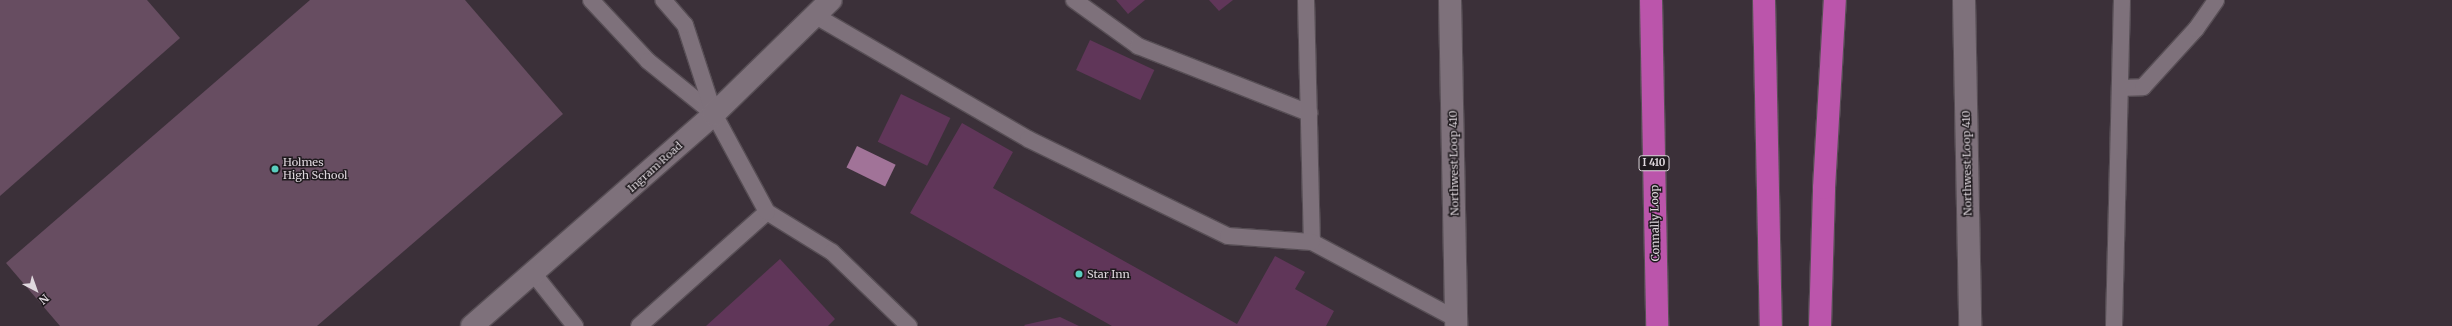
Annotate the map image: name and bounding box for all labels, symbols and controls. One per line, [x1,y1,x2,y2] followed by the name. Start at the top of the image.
[1446,110,1462,216] street label: Northwest Loop 410
[1959,110,1975,216] street label: Northwest Loop 410
[625,139,685,195] street label: Ingram Road
[1638,155,1670,171] road number: I 410
[283,156,347,182] place label: Holmes High School
[270,164,280,174] marker: Holmes High School
[1648,185,1662,261] street label: Connally Loop
[1087,267,1130,281] place label: Star Inn
[1074,269,1084,279] marker: Star Inn
[16,270,56,310] north arrow
[36,291,52,307] text: N

